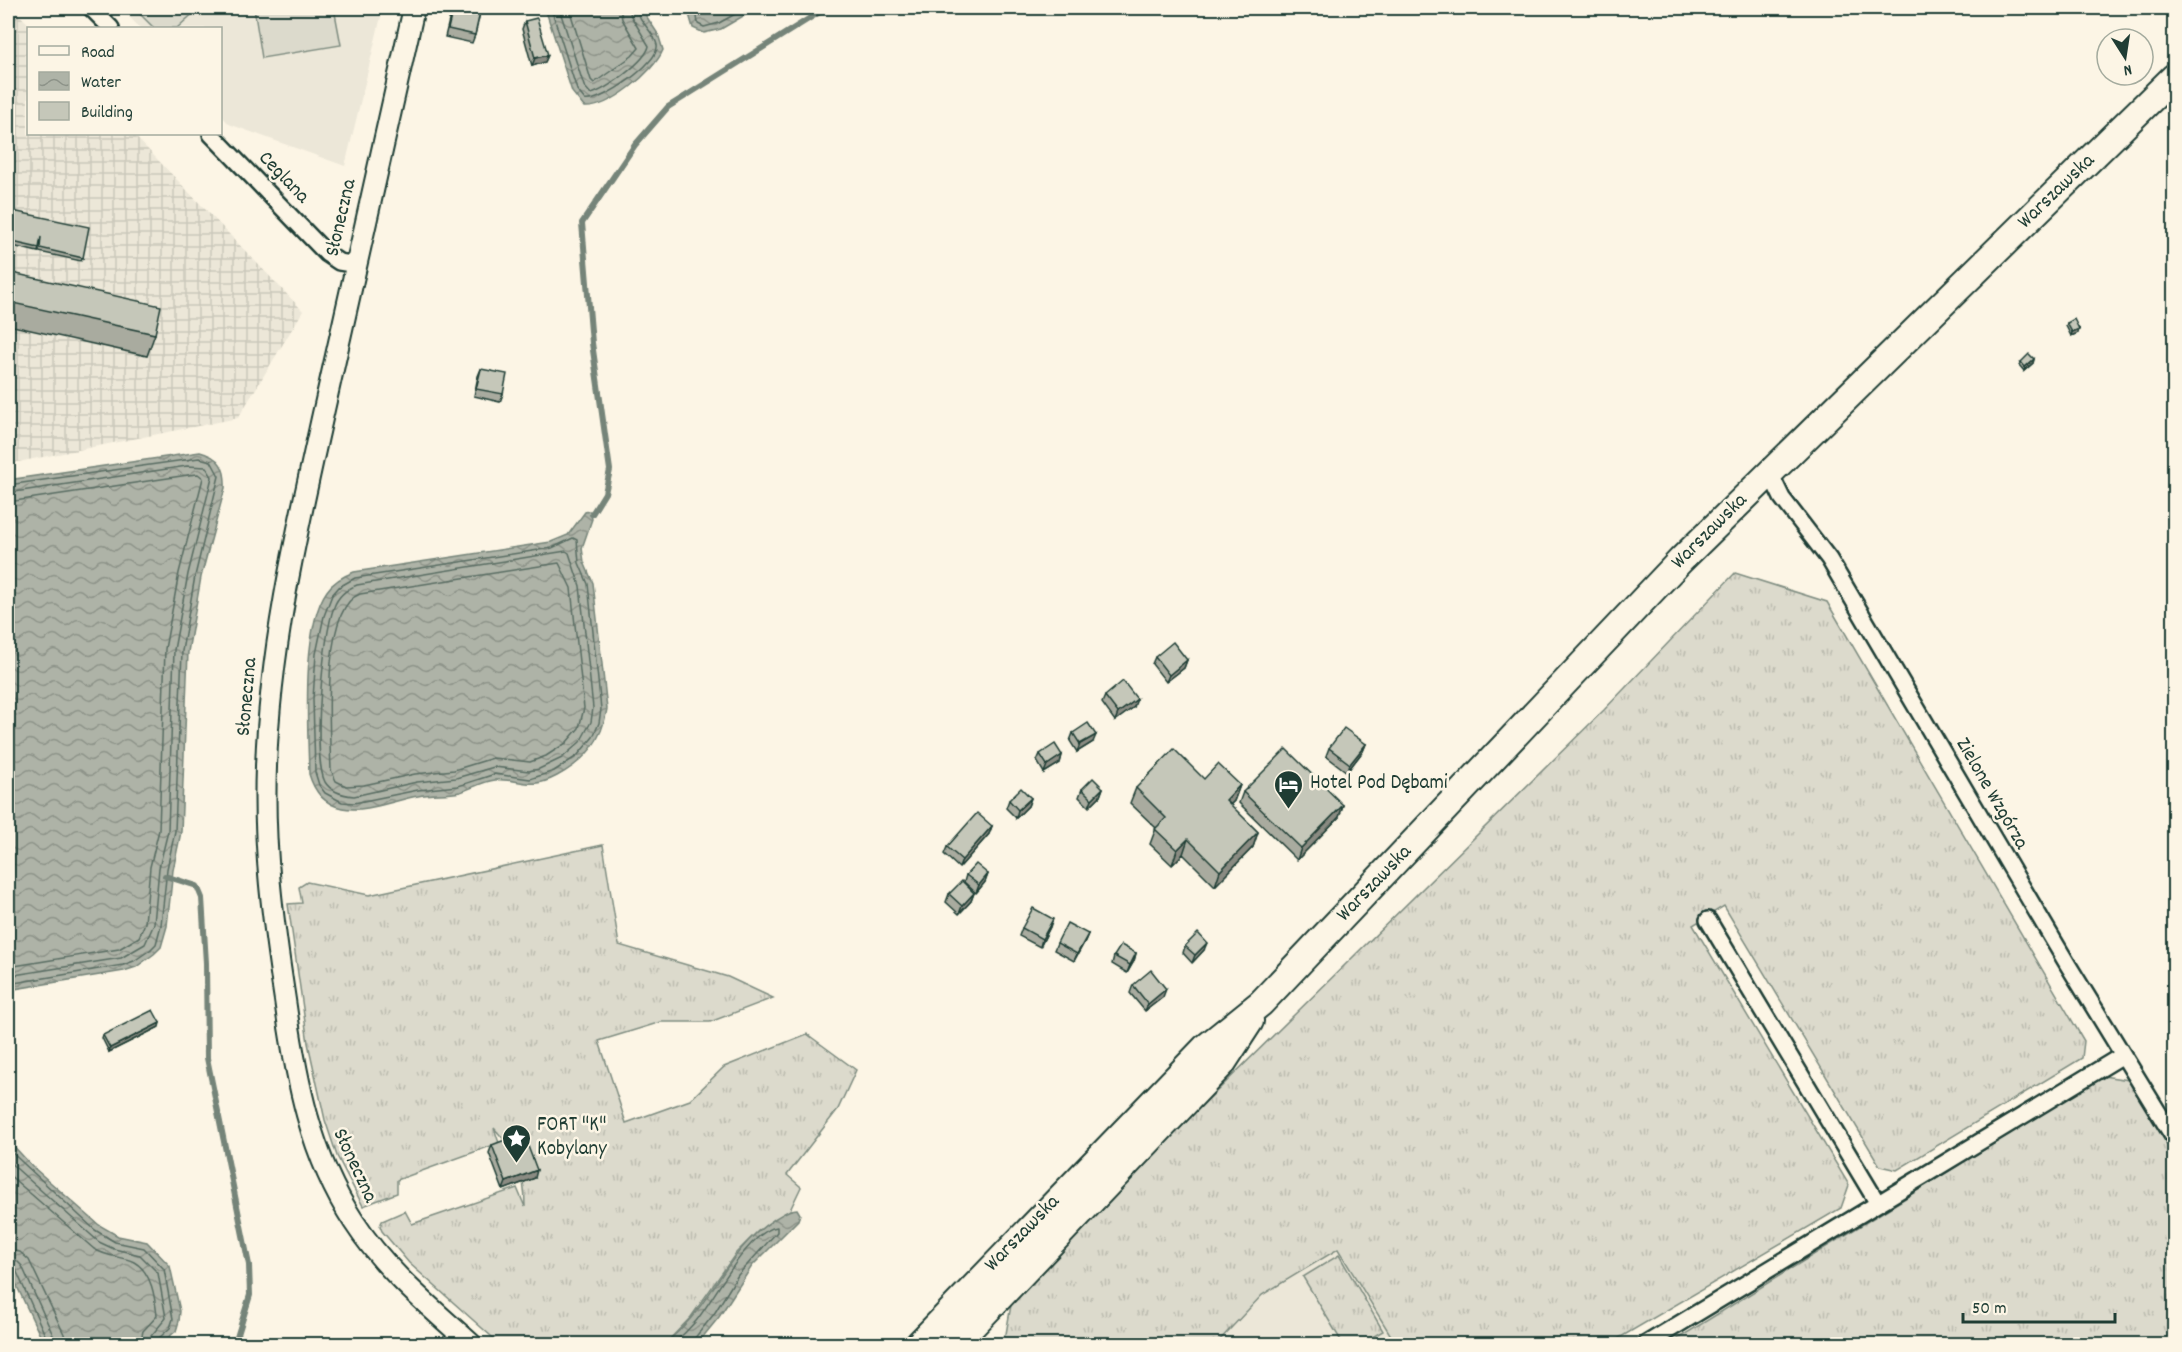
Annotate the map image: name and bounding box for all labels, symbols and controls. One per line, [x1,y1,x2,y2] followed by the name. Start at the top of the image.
[27,27,222,135] legend
[2095,27,2155,87] north arrow
[81,41,115,66] text: Road
[2121,57,2134,81] text: N
[81,71,121,96] text: Water
[81,101,133,126] text: Building
[250,145,317,212] street label: Ceglana
[2012,147,2103,237] street label: Warszawska
[319,175,366,260] street label: Słoneczna
[1665,486,1756,577] street label: Warszawska
[230,655,266,738] street label: Słoneczna
[1947,733,2036,856] street label: Zielone Wzgórza
[1273,768,1305,810] hotel icon: Hotel Pod Dębami
[1310,769,1448,799] place label: Hotel Pod Dębami
[1330,838,1420,929] street label: Warszawska
[537,1111,607,1165] place label: FORT "K" Kobylany
[500,1122,532,1164] place icon: FORT "K" Kobylany
[324,1124,385,1209] street label: Słoneczna
[978,1188,1068,1279] street label: Warszawska
[1963,1286,2114,1324] scale bar
[1972,1297,2007,1322] text: 50 m

